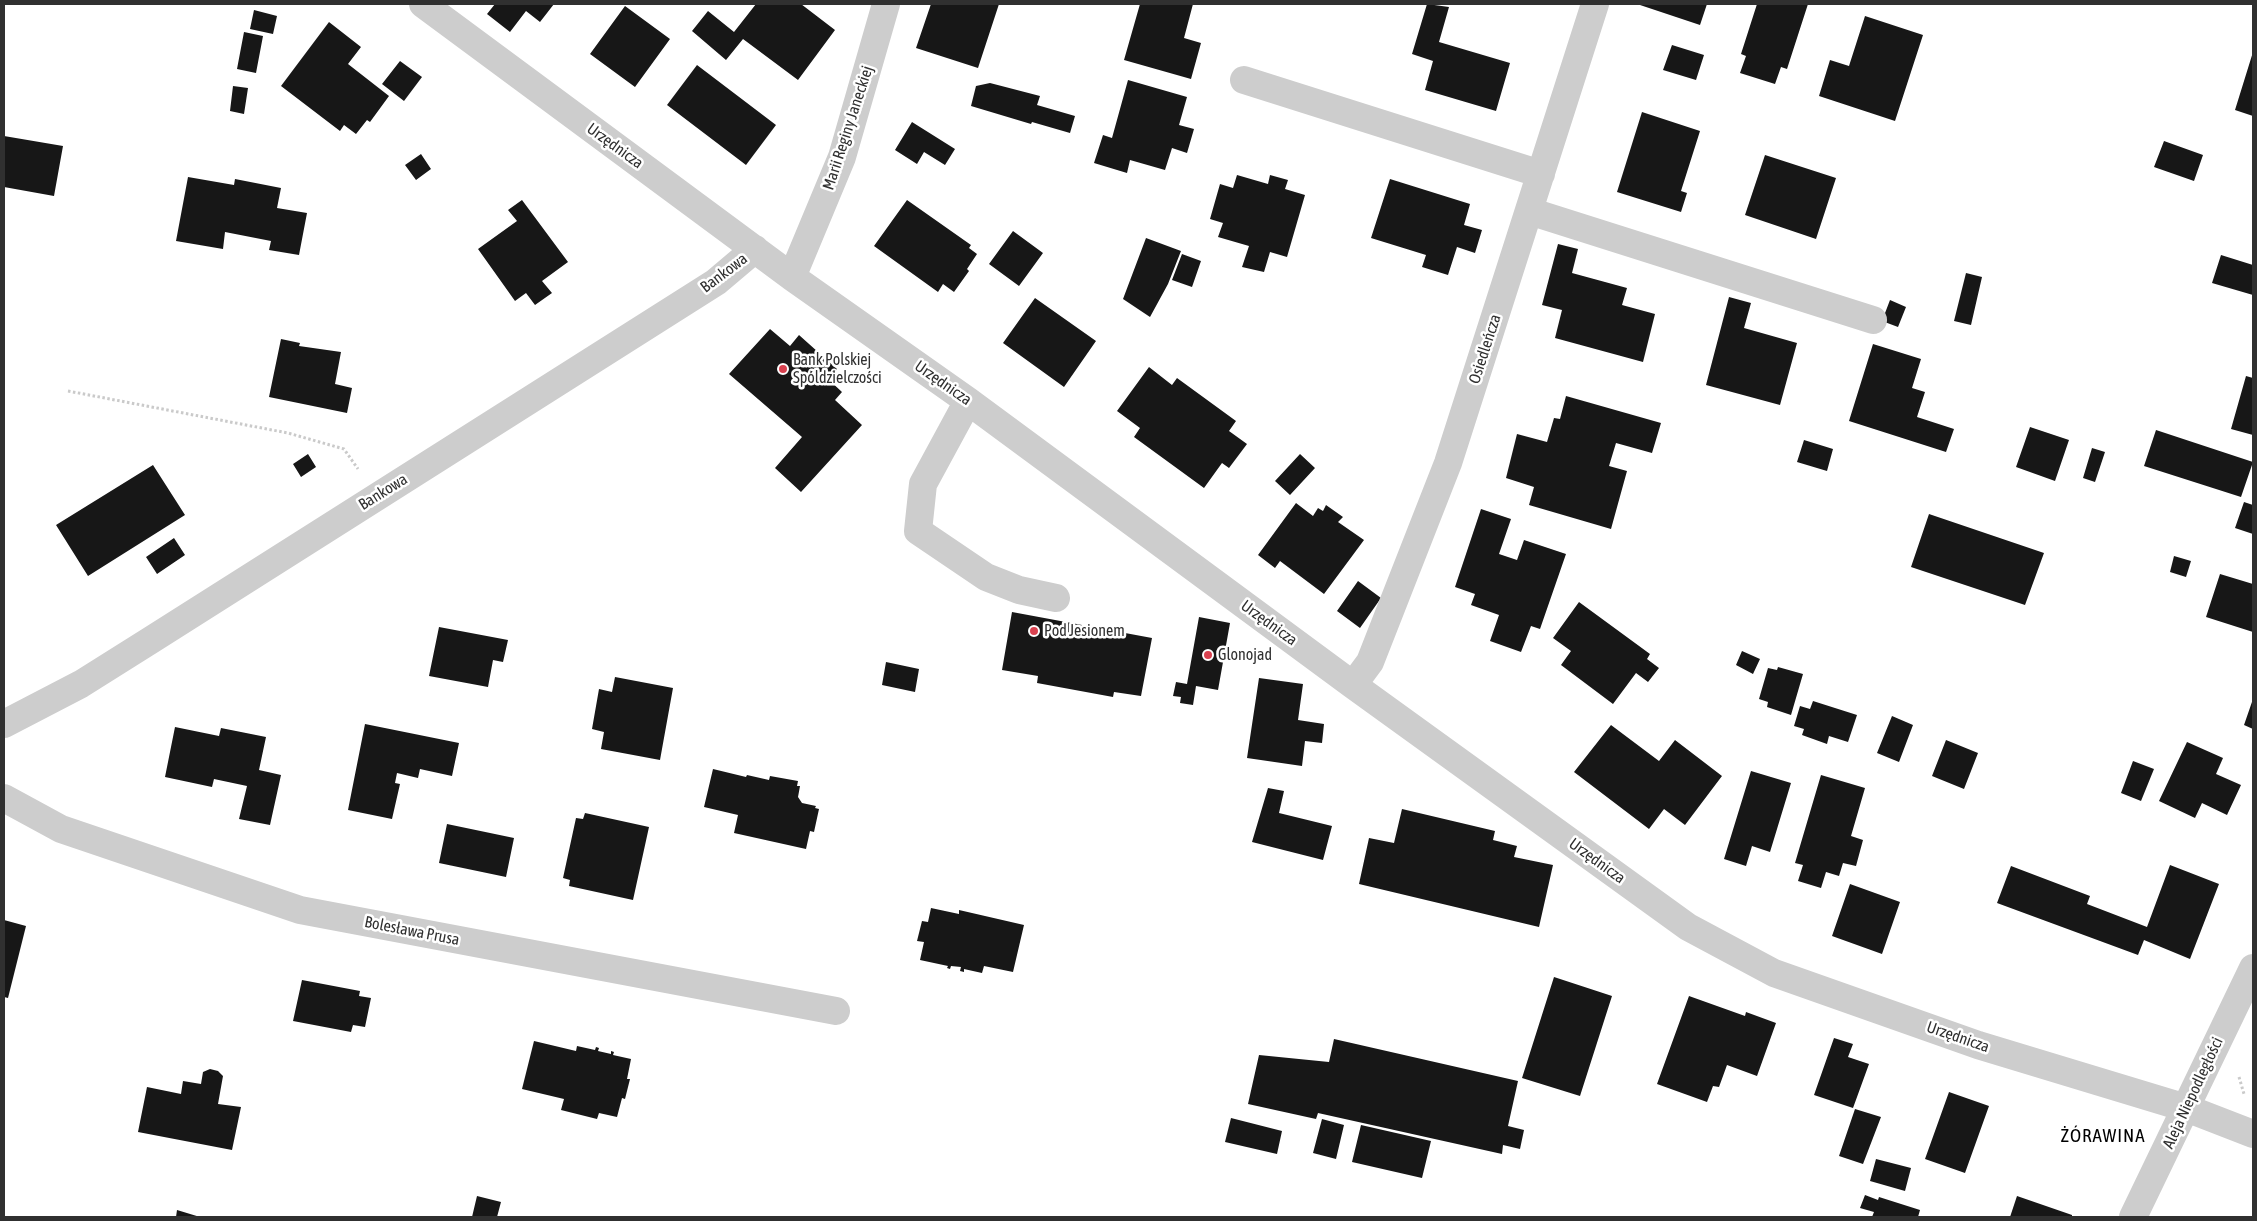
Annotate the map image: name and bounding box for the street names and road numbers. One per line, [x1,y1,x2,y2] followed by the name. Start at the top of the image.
[819,63,877,193] street label: Marii Reginy Janeckiej
[583,119,647,173] street label: Urzędnicza
[697,249,751,297] street label: Bankowa
[1465,312,1505,386] street label: Osiedleńcza
[911,356,975,410] street label: Urzędnicza
[355,470,411,514] street label: Bankowa
[1237,596,1301,650] street label: Urzędnicza
[1565,834,1629,888] street label: Urzędnicza
[363,912,461,950] street label: Bolesława Prusa
[1924,1017,1992,1057] street label: Urzędnicza
[2159,1034,2227,1152] street label: Aleja Niepodległości

